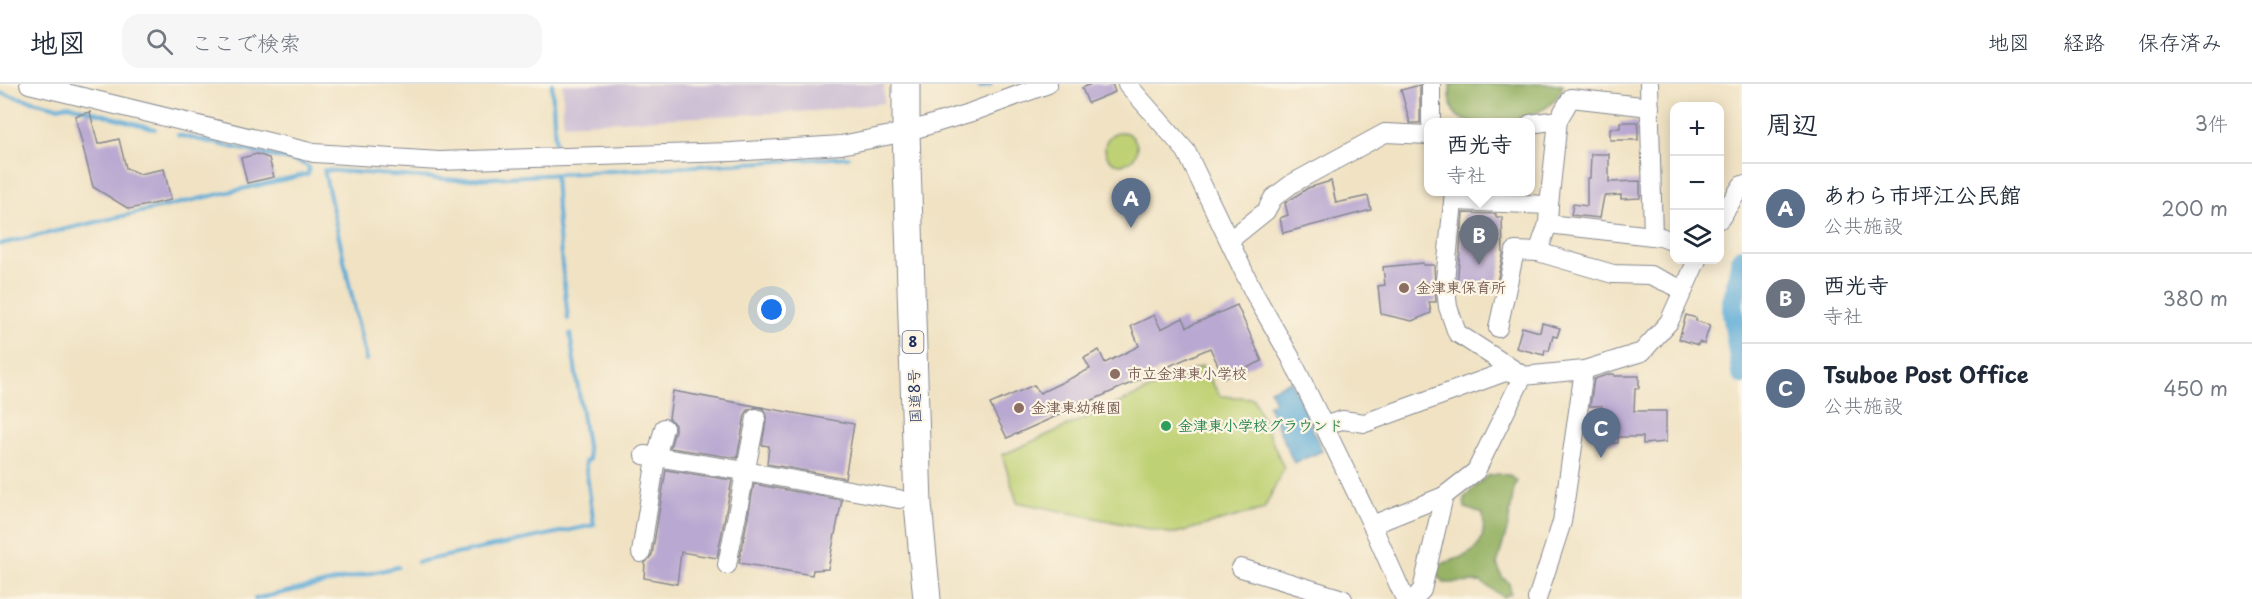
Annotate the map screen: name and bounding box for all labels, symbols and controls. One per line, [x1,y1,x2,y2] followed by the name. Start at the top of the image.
[122,14,542,68] search box
[30,20,86,63] text: 地図
[143,25,176,58] icon: search
[191,25,301,58] text: ここで検索
[1988,25,2030,57] text: 地図
[2063,25,2105,57] text: 経路
[2138,25,2222,57] text: 保存済み
[1670,102,1724,264] map controls
[1670,102,1724,156] button: +
[1766,104,1818,143] text: 周辺
[2195,108,2228,138] text: 3件
[1424,118,1535,196] popup
[1446,126,1513,159] text: 西光寺
[1670,156,1724,210] button: −
[1446,159,1486,189] text: 寺社
[1823,177,2021,210] text: あわら市坪江公民館
[1112,178,1150,228] pin: A
[1778,193,1793,223] text: A
[2161,193,2228,223] text: 200 m
[1670,210,1724,264] button: layers
[1823,210,1903,240] text: 公共施設
[1460,216,1498,265] pin: B
[1823,267,1889,300] text: 西光寺
[1416,275,1506,298] place label: 金津東保育所
[1397,281,1411,295] marker: 金津東保育所
[1779,283,1792,313] text: B
[2162,283,2228,313] text: 380 m
[757,295,786,324] your location
[1823,300,1863,330] text: 寺社
[902,331,924,353] road number: 8
[1823,357,2029,390] text: Tsuboe Post Office
[1127,361,1247,384] place label: 市立金津東小学校
[1108,367,1122,381] marker: 市立金津東小学校
[901,368,926,424] street label: 国道8号
[1778,373,1793,403] text: C
[2163,373,2228,403] text: 450 m
[1823,390,1903,420] text: 公共施設
[1031,395,1121,418] place label: 金津東幼稚園
[1012,401,1026,415] marker: 金津東幼稚園
[1582,408,1620,458] pin: C
[1178,413,1343,436] place label: 金津東小学校グラウンド
[1159,419,1173,433] marker: 金津東小学校グラウンド

